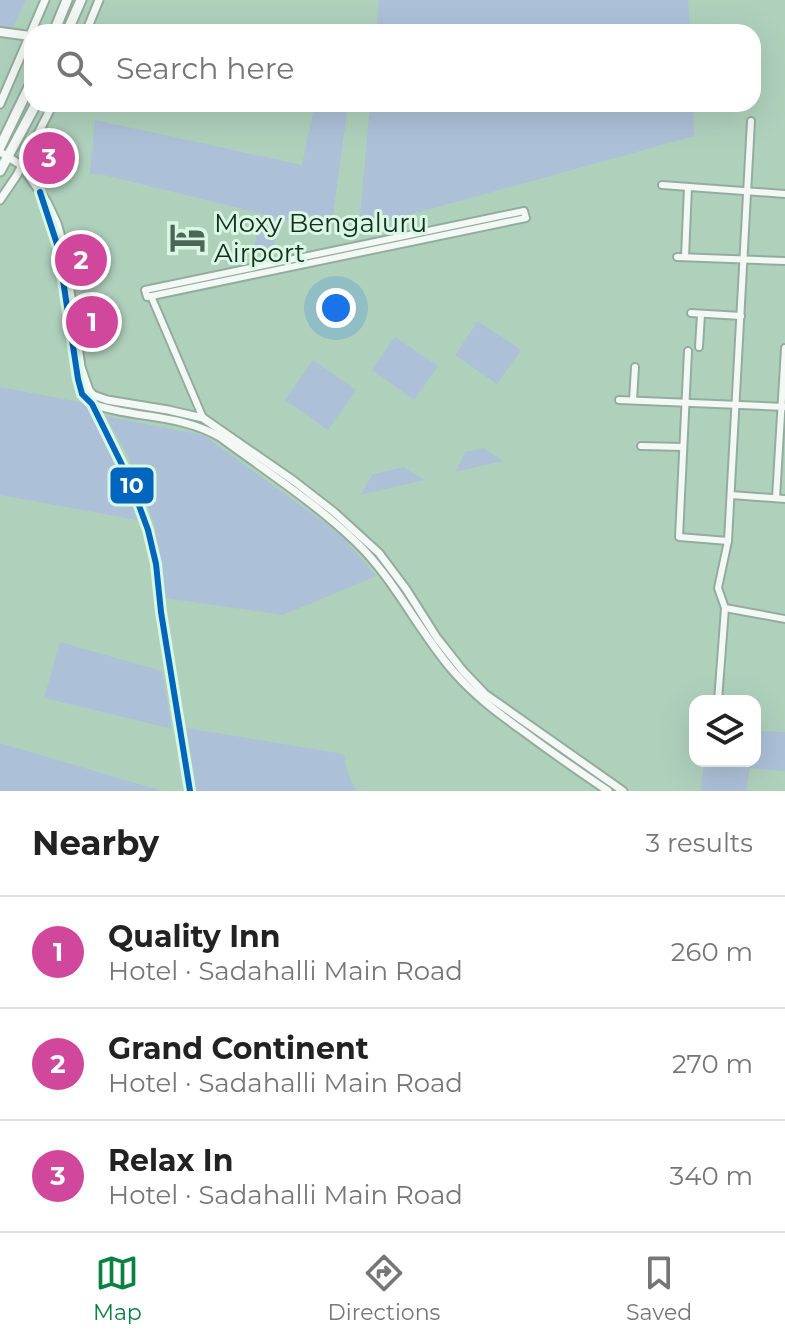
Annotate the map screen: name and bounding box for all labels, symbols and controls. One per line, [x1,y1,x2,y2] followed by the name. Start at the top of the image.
[24,24,761,112] search box
[52,46,96,90] icon: search
[116,50,294,87] text: Search here
[23,128,75,188] pin: 3
[214,207,427,269] place label: Moxy Bengaluru Airport
[169,219,207,257] hotel icon: Moxy Bengaluru Airport
[55,230,107,290] pin: 2
[316,288,356,328] your location
[66,292,118,352] pin: 1
[109,466,155,505] line badge: 10
[120,472,144,499] text: 10
[689,695,761,767] map controls
[689,695,761,767] button: layers
[32,822,159,864] text: Nearby
[646,827,753,859] text: 3 results
[108,918,281,955] text: Quality Inn
[53,936,63,968] text: 1
[671,936,753,968] text: 260 m
[108,955,463,987] text: Hotel · Sadahalli Main Road
[108,1030,369,1067] text: Grand Continent
[50,1048,66,1080] text: 2
[672,1048,753,1080] text: 270 m
[108,1067,463,1099] text: Hotel · Sadahalli Main Road
[108,1142,233,1179] text: Relax In
[50,1160,66,1192] text: 3
[670,1160,753,1192] text: 340 m
[108,1179,463,1211] text: Hotel · Sadahalli Main Road
[93,1251,142,1326] tab: Map
[328,1251,440,1326] tab: Directions
[626,1251,692,1326] tab: Saved

